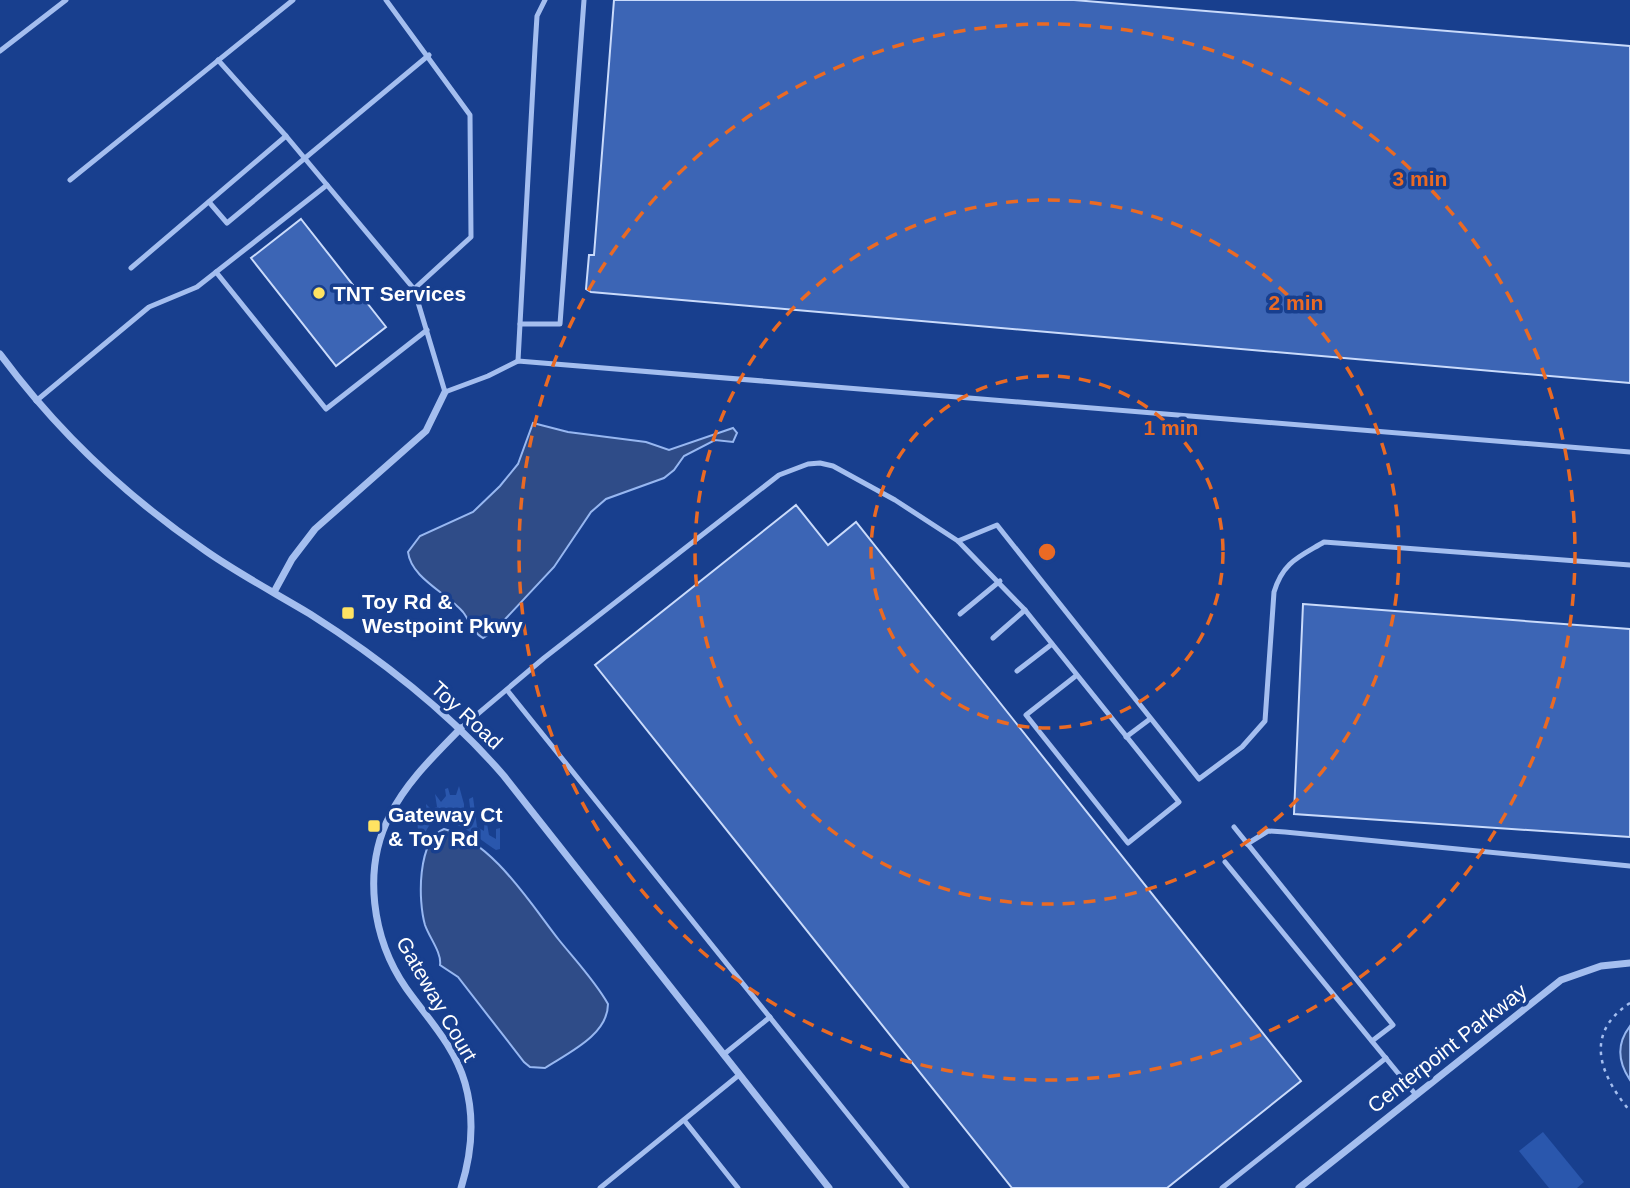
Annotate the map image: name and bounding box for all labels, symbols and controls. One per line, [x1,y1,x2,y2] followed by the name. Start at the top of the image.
[1393,167,1447,190] text: 3 min
[333,282,466,305] place label: TNT Services
[311,285,327,301] marker: TNT Services
[1269,291,1323,314] text: 2 min
[1144,416,1198,439] text: 1 min
[1035,540,1059,564] centre of rings
[362,590,523,637] place label: Toy Rd & Westpoint Pkwy
[340,605,356,621] marker: Toy Rd & Westpoint Pkwy
[427,676,507,754] street label: Toy Road
[388,803,502,850] place label: Gateway Ct & Toy Rd
[366,818,382,834] marker: Gateway Ct & Toy Rd
[392,933,482,1066] street label: Gateway Court
[1363,979,1531,1117] street label: Centerpoint Parkway

